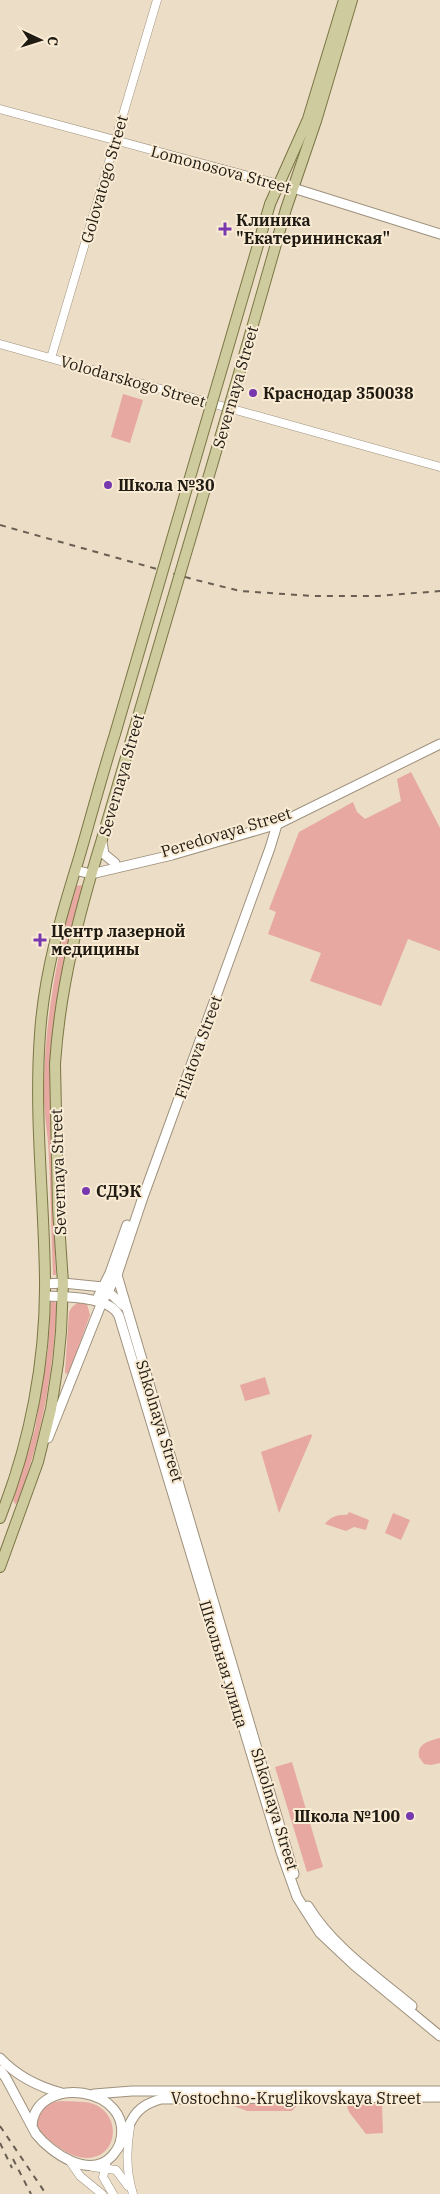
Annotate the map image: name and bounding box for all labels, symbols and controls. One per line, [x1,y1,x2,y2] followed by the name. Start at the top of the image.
[15,15,65,65] north arrow
[44,36,62,46] text: С
[76,112,132,245] street label: Golovatogo Street
[149,141,294,197] street label: Lomonosova Street
[236,210,390,248] place label: Клиника "Екатерининская"
[218,222,232,236] marker: Клиника "Екатерининская"
[208,323,262,451] street label: Severnaya Street
[58,351,208,411] street label: Volodarskogo Street
[263,383,414,403] place label: Краснодар 350038
[247,387,259,399] marker: Краснодар 350038
[118,475,215,495] place label: Школа №30
[102,479,114,491] marker: Школа №30
[94,711,148,839] street label: Severnaya Street
[158,803,294,861] street label: Peredovaya Street
[51,921,186,959] place label: Центр лазерной медицины
[33,933,47,947] marker: Центр лазерной медицины
[170,992,226,1101] street label: Filatova Street
[46,1108,70,1236] street label: Severnaya Street
[96,1181,141,1201] place label: СДЭК
[80,1185,92,1197] marker: СДЭК
[132,1357,188,1485] street label: Shkolnaya Street
[195,1598,253,1730] street label: Школьная улица
[247,1745,303,1873] street label: Shkolnaya Street
[294,1806,400,1826] place label: Школа №100
[404,1810,416,1822] marker: Школа №100
[171,2088,422,2108] street label: Vostochno-Kruglikovskaya Street

